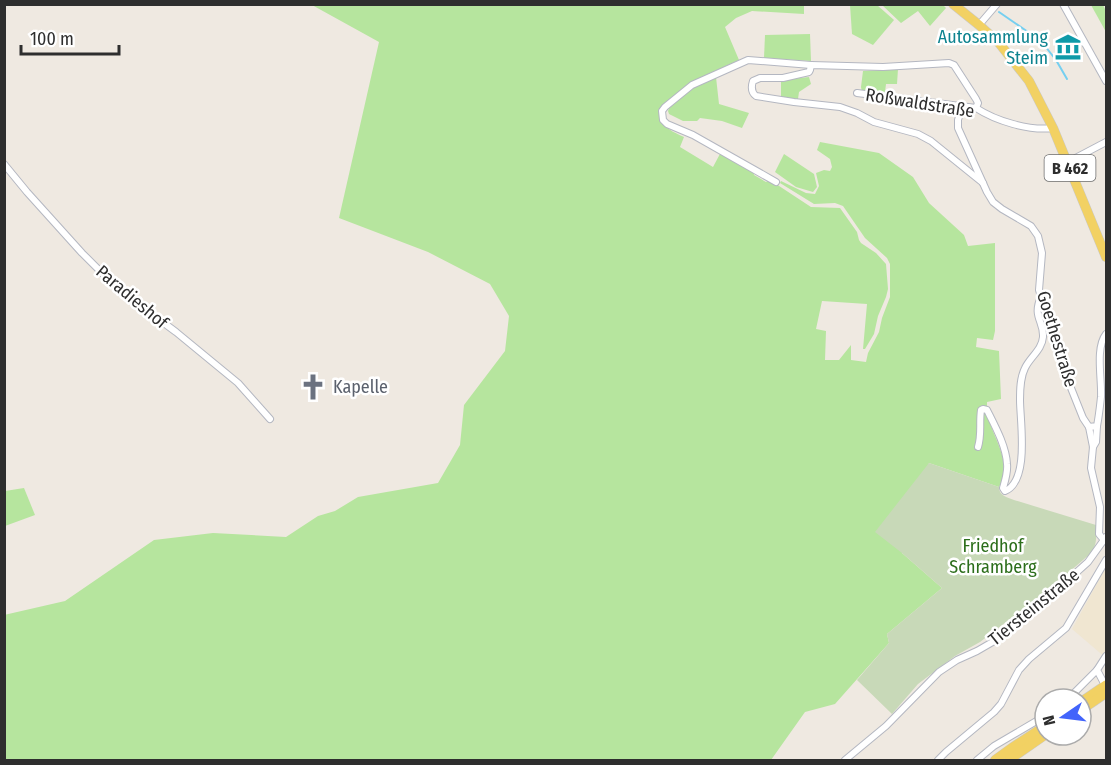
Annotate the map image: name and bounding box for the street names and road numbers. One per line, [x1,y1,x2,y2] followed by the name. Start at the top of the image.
[864,84,976,122] street label: Roßwaldstraße
[1044,155,1096,181] road number: B 462
[92,261,174,334] street label: Paradieshof
[1032,288,1082,390] street label: Goethestraße
[984,564,1084,650] street label: Tiersteinstraße

